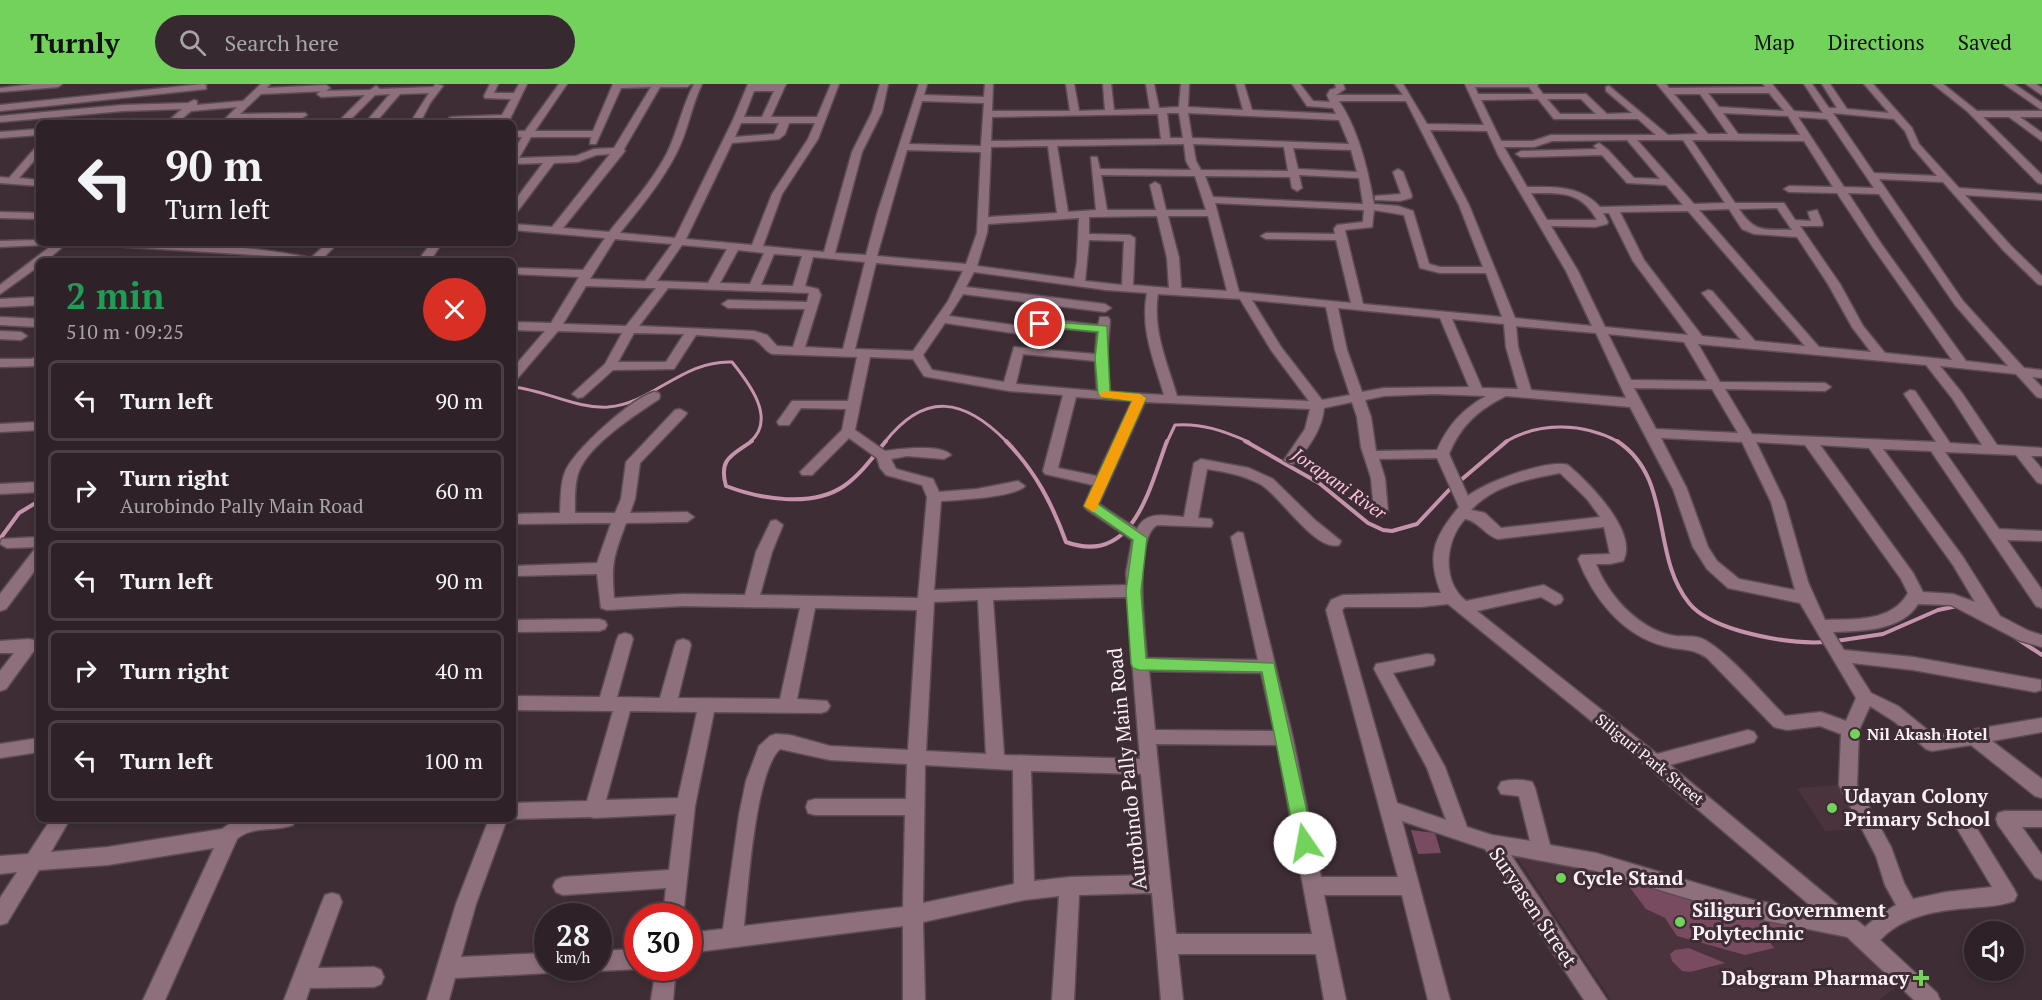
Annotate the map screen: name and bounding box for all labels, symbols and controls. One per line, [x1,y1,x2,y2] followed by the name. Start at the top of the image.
[155,15,575,69] search box
[30,24,119,61] text: Turnly
[176,26,209,59] icon: search
[224,28,339,57] text: Search here
[1754,28,1795,56] text: Map
[1828,28,1925,56] text: Directions
[1958,28,2012,56] text: Saved
[165,137,263,193] text: 90 m
[66,144,144,222] icon: left
[165,191,270,227] text: Turn left
[66,272,164,319] text: 2 min
[423,278,486,341] button: close
[1014,298,1065,349] pin
[1023,307,1056,340] icon: arrive
[66,318,184,345] text: 510 m · 09:25
[69,384,102,417] icon: left
[120,386,213,415] text: Turn left
[435,386,483,415] text: 90 m
[1287,441,1392,525] water label: Jorapani River
[120,463,229,492] text: Turn right
[69,474,102,507] icon: right
[435,476,483,505] text: 60 m
[120,492,364,519] text: Aurobindo Pally Main Road
[69,564,102,597] icon: left
[120,566,213,595] text: Turn left
[435,566,483,595] text: 90 m
[1100,647,1153,892] street label: Aurobindo Pally Main Road
[69,654,102,687] icon: right
[120,656,229,685] text: Turn right
[435,656,483,685] text: 40 m
[1591,708,1709,810] street label: Siliguri Park Street
[1867,723,1988,745] place label: Nil Akash Hotel
[1848,727,1862,741] marker: Nil Akash Hotel
[69,744,102,777] icon: left
[120,746,213,775] text: Turn left
[423,746,483,775] text: 100 m
[1844,782,1991,832] place label: Udayan Colony Primary School
[1825,801,1839,815] marker: Udayan Colony Primary School
[1273,811,1337,875] position arrow
[1483,841,1584,972] street label: Suryasen Street
[1573,864,1683,891] place label: Cycle Stand
[1554,871,1568,885] marker: Cycle Stand
[1692,896,1886,946] place label: Siliguri Government Polytechnic
[624,903,702,981] speed limit sign: 30
[556,915,590,955] text: 28
[1673,915,1687,929] marker: Siliguri Government Polytechnic
[1964,921,2024,981] map controls
[1964,921,2024,981] button: sound
[556,947,590,967] text: km/h
[1721,964,1909,991] place label: Dabgram Pharmacy
[1914,971,1928,985] marker: Dabgram Pharmacy

